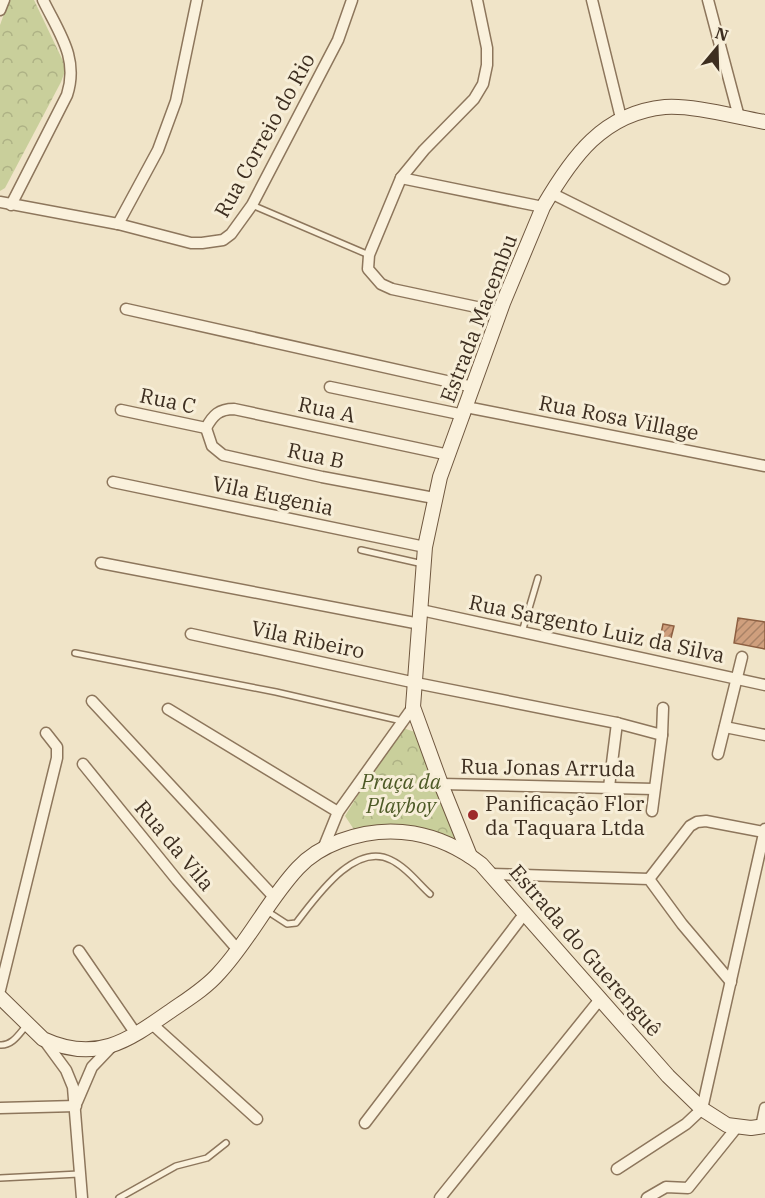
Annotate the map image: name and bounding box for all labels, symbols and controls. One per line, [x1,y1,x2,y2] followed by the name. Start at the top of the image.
[687,18,747,78] north arrow
[713,22,731,45] text: N
[207,48,321,222] street label: Rua Correio do Rio
[433,230,523,406] street label: Estrada Macembu
[137,380,199,420] street label: Rua C
[537,388,701,446] street label: Rua Rosa Village
[296,389,359,429] street label: Rua A
[285,435,347,475] street label: Rua B
[210,468,336,522] street label: Vila Eugenia
[467,587,727,669] street label: Rua Sargento Luiz da Silva
[249,613,367,665] street label: Vila Ribeiro
[460,751,636,783] street label: Rua Jonas Arruda
[360,767,442,819] park label: Praça da Playboy
[485,789,645,841] place label: Panificação Flor da Taquara Ltda
[129,794,221,896] street label: Rua da Vila
[466,808,480,822] marker: Panificação Flor da Taquara Ltda
[503,858,669,1042] street label: Estrada do Guerenguê

